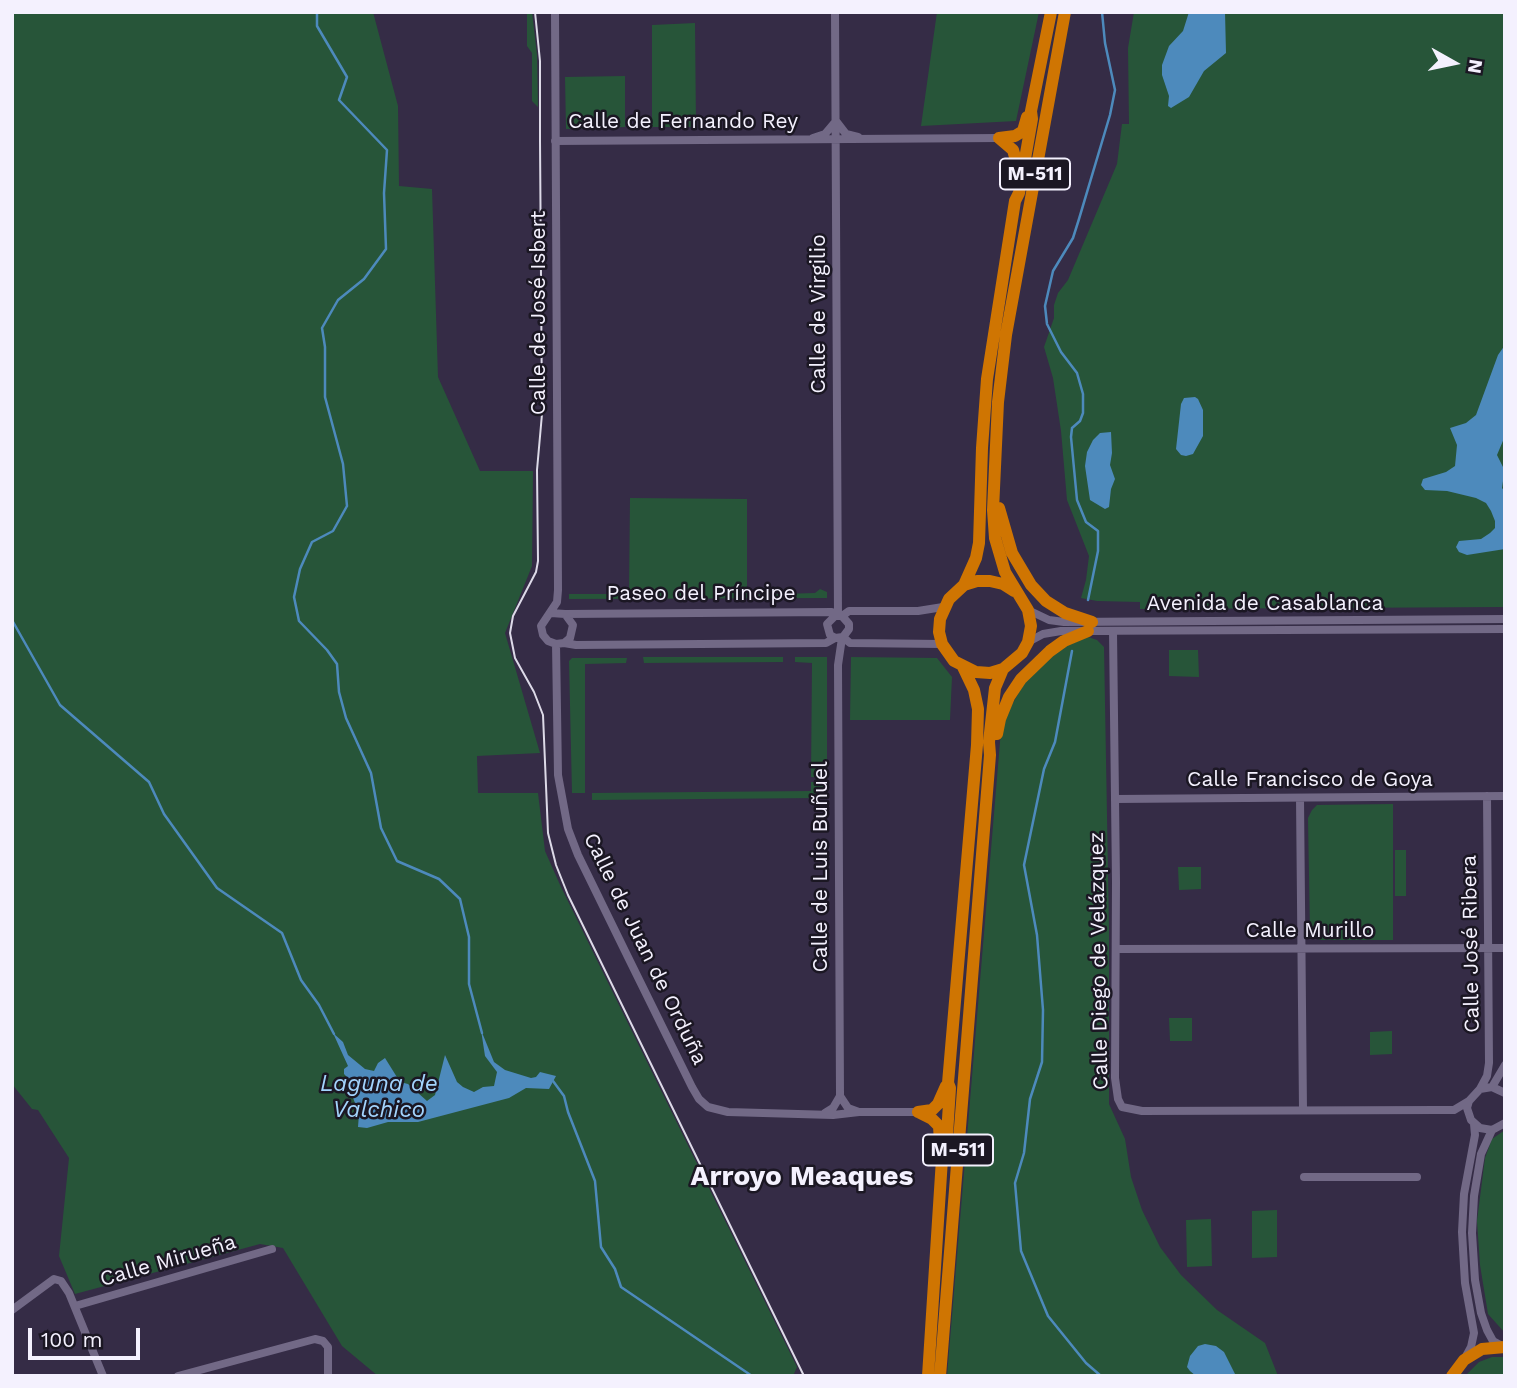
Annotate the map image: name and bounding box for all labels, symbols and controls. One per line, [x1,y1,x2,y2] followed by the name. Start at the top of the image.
[1419,28,1489,98] north arrow
[1463,58,1488,75] text: N
[568,109,798,135] street label: Calle de Fernando Rey
[1000,158,1070,190] road number: M-511
[526,211,552,415] street label: Calle de José Isbert
[806,234,832,394] street label: Calle de Virgilio
[606,581,796,607] street label: Paseo del Príncipe
[1147,591,1383,617] street label: Avenida de Casablanca
[808,761,834,973] street label: Calle de Luis Buñuel
[1187,767,1433,793] street label: Calle Francisco de Goya
[578,829,712,1069] street label: Calle de Juan de Orduña
[1084,832,1114,1090] street label: Calle Diego de Velázquez
[1457,855,1485,1033] street label: Calle José Ribera
[1246,918,1374,944] street label: Calle Murillo
[320,1070,438,1124] water label: Laguna de Valchico
[923,1134,993,1166] road number: M-511
[691,1160,913,1194] district label: Arroyo Meaques
[97,1230,239,1292] street label: Calle Mirueña
[32,1314,144,1358] scale bar
[41,1327,103,1352] text: 100 m

